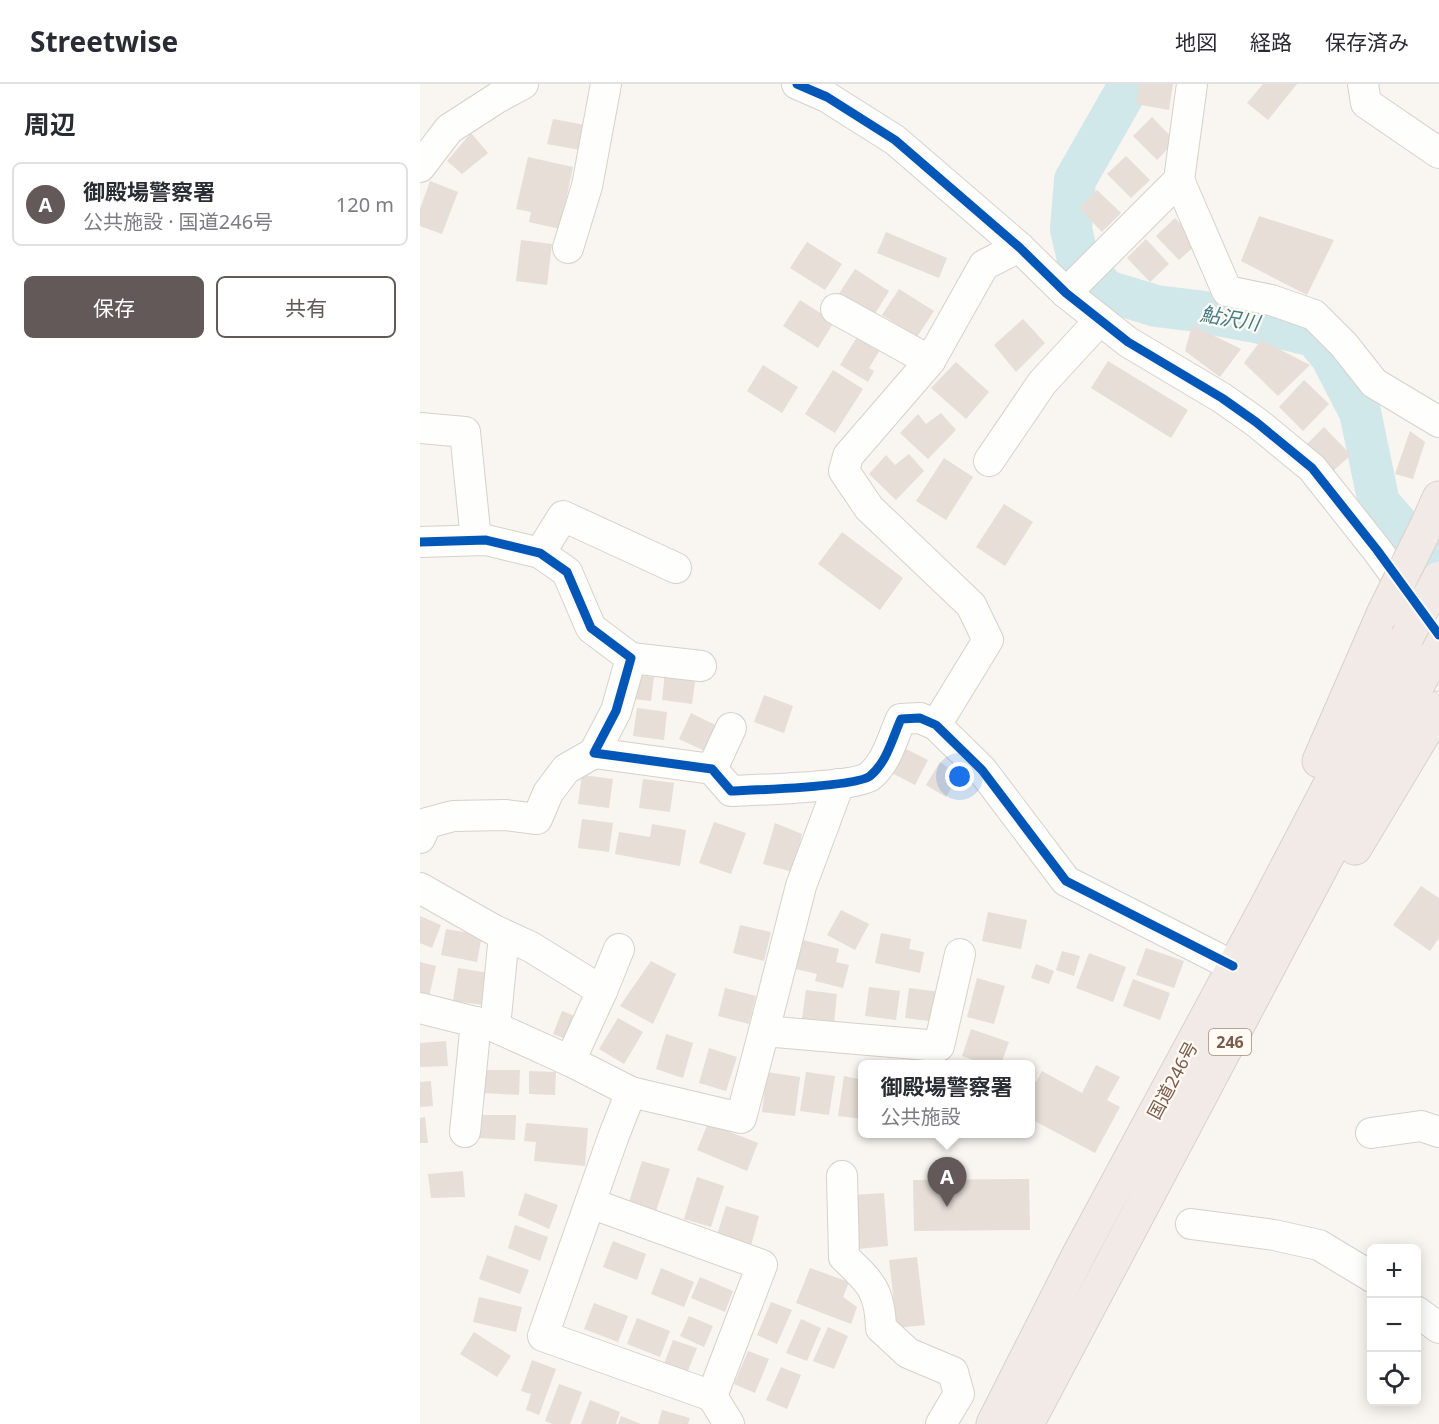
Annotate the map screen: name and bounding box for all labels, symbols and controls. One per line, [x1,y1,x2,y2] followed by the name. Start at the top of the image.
[30,22,178,60] text: Streetwise
[1175,28,1217,56] text: 地図
[1250,28,1292,56] text: 経路
[1325,28,1409,56] text: 保存済み
[24,106,76,142] text: 周辺
[83,176,215,206] text: 御殿場警察署
[39,191,52,218] text: A
[336,191,394,218] text: 120 m
[83,208,273,235] text: 公共施設 · 国道246号
[24,276,204,338] button: 保存
[216,276,396,338] button: 共有
[1198,299,1264,337] water label: 鮎沢川
[945,762,974,791] your location
[1209,1029,1251,1055] road number: 246
[1141,1037,1203,1123] street label: 国道246号
[858,1060,1035,1138] popup
[880,1071,1013,1101] text: 御殿場警察署
[880,1103,960,1130] text: 公共施設
[928,1158,966,1207] pin: A
[1367,1244,1421,1406] map controls
[1367,1244,1421,1298] button: +
[1367,1298,1421,1352] button: −
[1367,1352,1421,1406] button: locate

